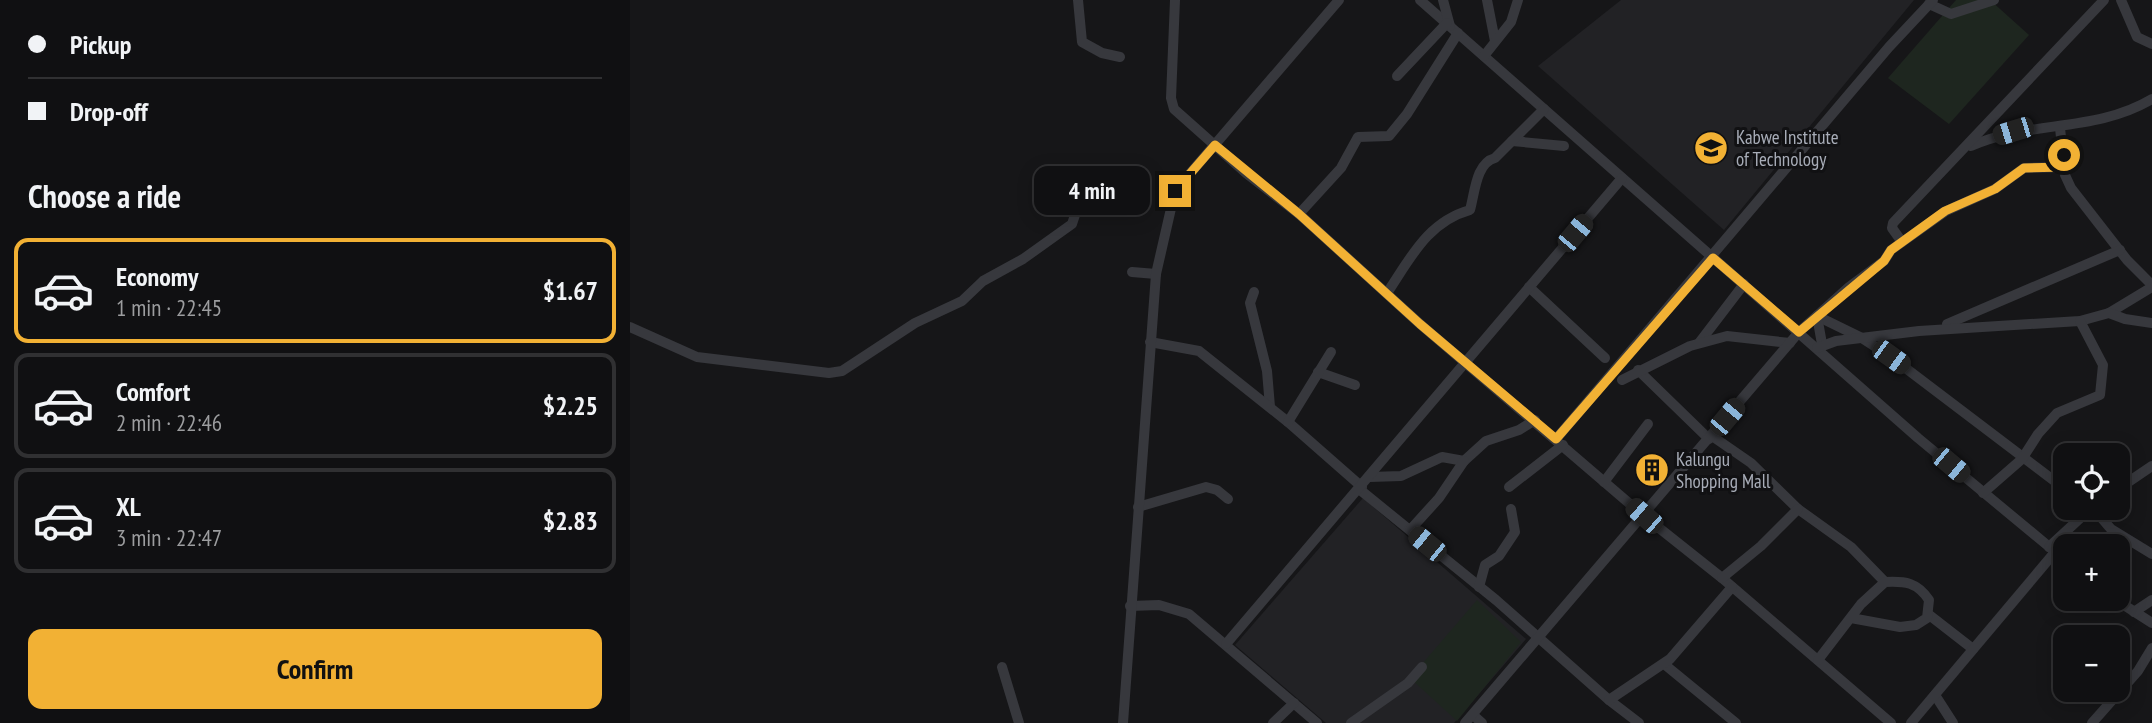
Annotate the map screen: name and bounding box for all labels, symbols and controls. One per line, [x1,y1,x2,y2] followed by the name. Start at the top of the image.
[70,28,131,61] text: Pickup
[70,95,148,128] text: Drop-off
[1990,115,2037,147] car
[1736,125,1839,171] place label: Kabwe Institute of Technology
[1692,129,1730,167] school or university icon: Kabwe Institute of Technology
[2048,139,2080,171] route start
[1035,166,1150,216] callout: 4 min
[28,175,181,217] text: Choose a ride
[1159,175,1191,207] route end
[1069,176,1115,205] text: 4 min
[1554,210,1597,256] car
[32,259,95,322] icon: car
[116,260,198,293] text: Economy
[543,274,598,307] text: $1.67
[116,293,222,322] text: 1 min · 22:45
[1868,336,1915,378] car
[32,374,95,437] icon: car
[116,375,190,408] text: Comfort
[543,389,598,422] text: $2.25
[1706,394,1749,440] car
[116,408,222,437] text: 2 min · 22:46
[1929,443,1974,487] car
[2053,443,2130,702] map controls
[2053,443,2130,520] button: locate
[1676,447,1771,493] place label: Kalungu Shopping Mall
[1633,451,1671,489] building icon: Kalungu Shopping Mall
[32,489,95,552] icon: car
[116,490,141,523] text: XL
[1622,494,1667,538] car
[543,504,598,537] text: $2.83
[116,523,222,552] text: 3 min · 22:47
[1405,523,1450,565] car
[2053,534,2130,611] button: +
[2053,625,2130,702] button: −
[28,629,602,709] button: Confirm

